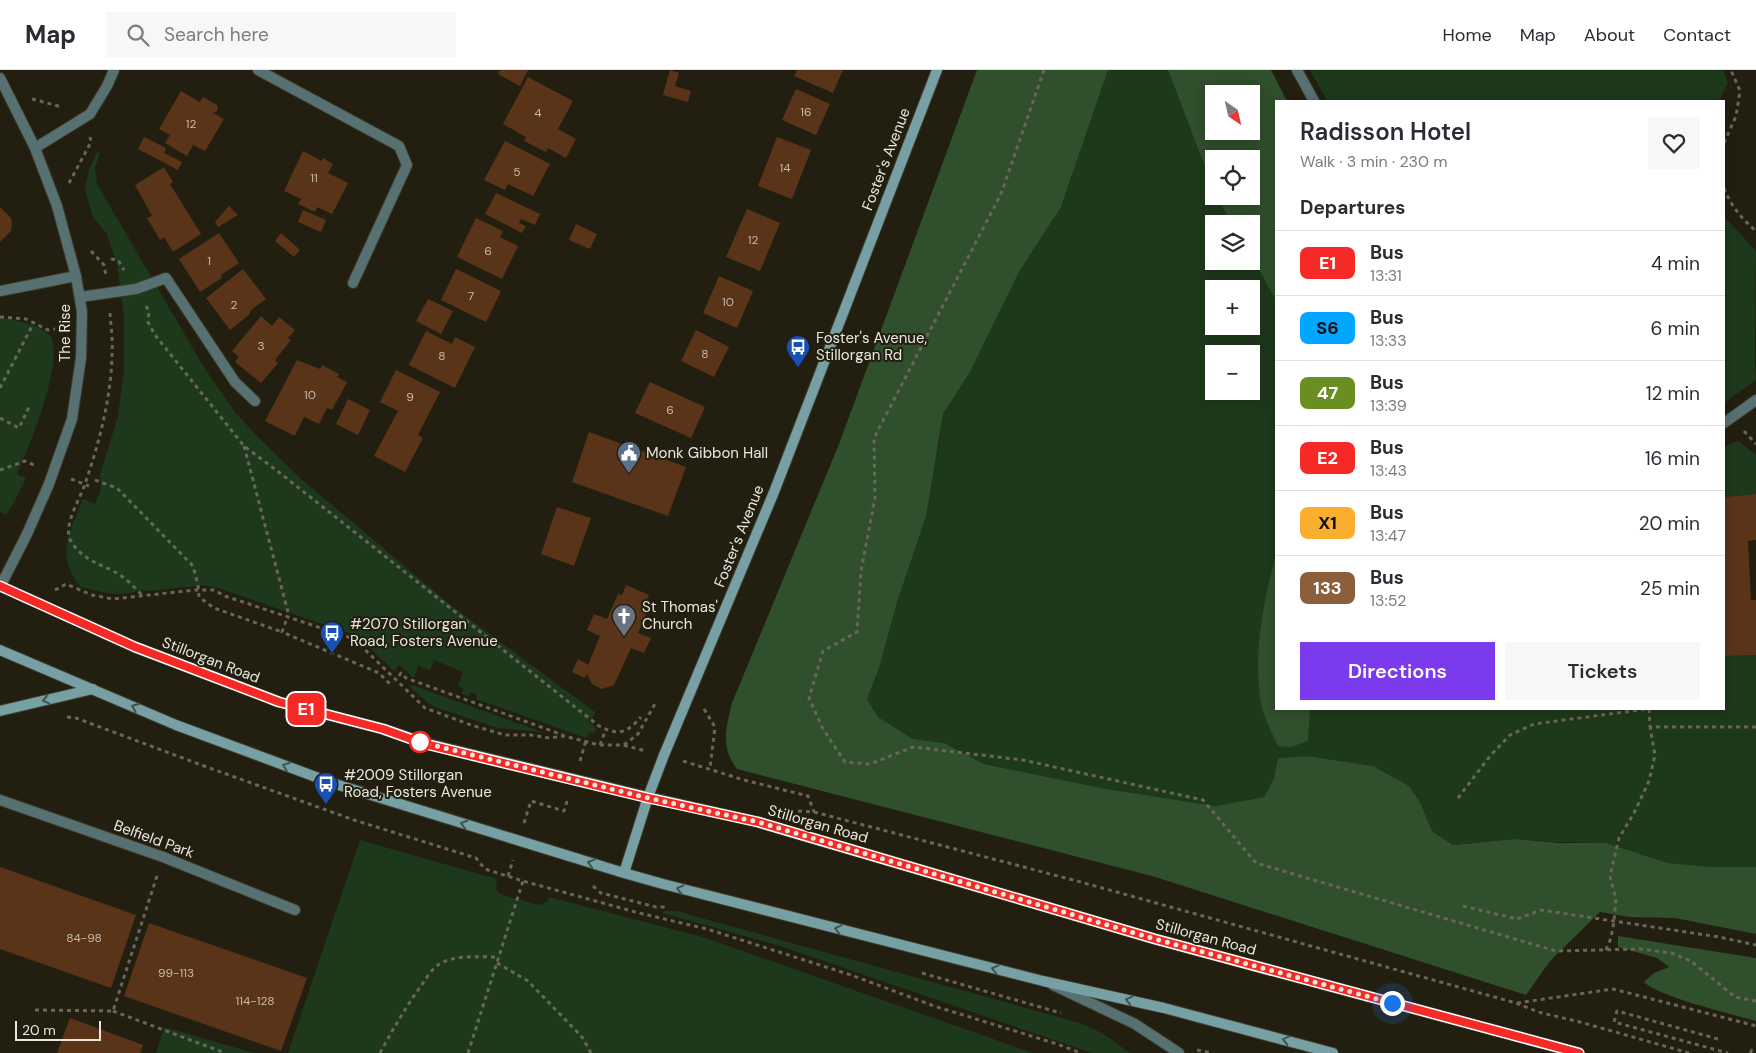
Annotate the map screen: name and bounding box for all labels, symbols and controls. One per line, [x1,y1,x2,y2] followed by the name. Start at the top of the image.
[106,12,456,57] search box
[25,19,76,50] text: Map
[124,21,152,49] icon: search
[164,22,269,47] text: Search here
[1442,23,1492,47] text: Home
[1520,23,1556,47] text: Map
[1584,23,1635,47] text: About
[1663,23,1731,47] text: Contact
[1205,85,1260,140] north arrow
[1205,85,1260,400] map controls
[800,104,812,120] house number: 16
[534,105,542,121] house number: 4
[857,105,915,213] street label: Foster's Avenue
[186,116,196,132] house number: 12
[1300,116,1471,147] text: Radisson Hotel
[1648,117,1700,169] button: heart
[1205,150,1260,205] button: locate
[1300,151,1448,172] text: Walk · 3 min · 230 m
[779,160,791,176] house number: 14
[513,164,521,180] house number: 5
[310,170,318,186] house number: 11
[1300,195,1405,220] text: Departures
[1205,215,1260,270] button: layers
[748,232,758,248] house number: 12
[1370,240,1404,265] text: Bus
[484,243,492,259] house number: 6
[1319,251,1336,275] text: E1
[1651,251,1700,276] text: 4 min
[207,253,211,269] house number: 1
[1370,265,1402,286] text: 13:31
[1205,280,1260,335] button: +
[468,288,474,304] house number: 7
[722,294,734,310] house number: 10
[231,297,238,313] house number: 2
[55,304,75,362] street label: The Rise
[1370,305,1404,330] text: Bus
[1316,316,1339,340] text: S6
[1651,316,1700,341] text: 6 min
[816,328,927,365] place label: Foster's Avenue, Stillorgan Rd
[1370,330,1407,351] text: 13:33
[785,334,811,368] bus stop icon: Foster's Avenue, Stillorgan Rd
[257,338,265,354] house number: 3
[1205,345,1260,400] button: −
[701,346,709,362] house number: 8
[438,348,446,364] house number: 8
[1370,370,1404,395] text: Bus
[1317,381,1338,405] text: 47
[1646,381,1700,406] text: 12 min
[304,387,316,403] house number: 10
[406,389,414,405] house number: 9
[1370,395,1407,416] text: 13:39
[666,402,674,418] house number: 6
[1370,435,1404,460] text: Bus
[616,440,642,474] public building icon: Monk Gibbon Hall
[646,443,768,463] place label: Monk Gibbon Hall
[1317,446,1338,470] text: E2
[1645,446,1700,471] text: 16 min
[1370,460,1407,481] text: 13:43
[709,482,769,590] street label: Foster's Avenue
[1370,500,1404,525] text: Bus
[1318,511,1337,535] text: X1
[1639,511,1700,536] text: 20 min
[1370,525,1406,546] text: 13:47
[1370,565,1404,590] text: Bus
[1313,576,1342,600] text: 133
[1640,576,1700,601] text: 25 min
[1370,590,1406,611] text: 13:52
[642,597,718,634] place label: St Thomas' Church
[611,603,637,637] church icon: St Thomas' Church
[350,614,498,651] place label: #2070 Stillorgan Road, Fosters Avenue
[319,620,345,654] bus stop icon: #2070 Stillorgan Road, Fosters Avenue
[159,632,263,688] street label: Stillorgan Road
[1300,642,1495,700] button: Directions
[1505,642,1700,700] button: Tickets
[284,693,328,725] line badge: E1
[42,694,51,705] one-way arrow
[297,697,315,721] text: E1
[131,703,140,714] one-way arrow
[409,731,431,753] unlabelled marker
[283,762,291,772] one-way arrow
[344,765,492,802] place label: #2009 Stillorgan Road, Fosters Avenue
[313,771,339,805] bus stop icon: #2009 Stillorgan Road, Fosters Avenue
[766,800,870,848] street label: Stillorgan Road
[111,815,197,863] street label: Belfield Park
[461,819,469,829] one-way arrow
[588,859,596,869] one-way arrow
[676,884,685,895] one-way arrow
[1154,914,1258,960] street label: Stillorgan Road
[833,924,842,935] one-way arrow
[66,930,102,946] house number: 84-98
[991,964,1000,975] one-way arrow
[158,965,194,981] house number: 99-113
[1380,991,1405,1016] your location
[235,993,275,1009] house number: 114-128
[1124,995,1133,1006] one-way arrow
[15,1018,101,1041] scale bar
[22,1021,56,1039] text: 20 m
[1283,1036,1291,1046] one-way arrow

